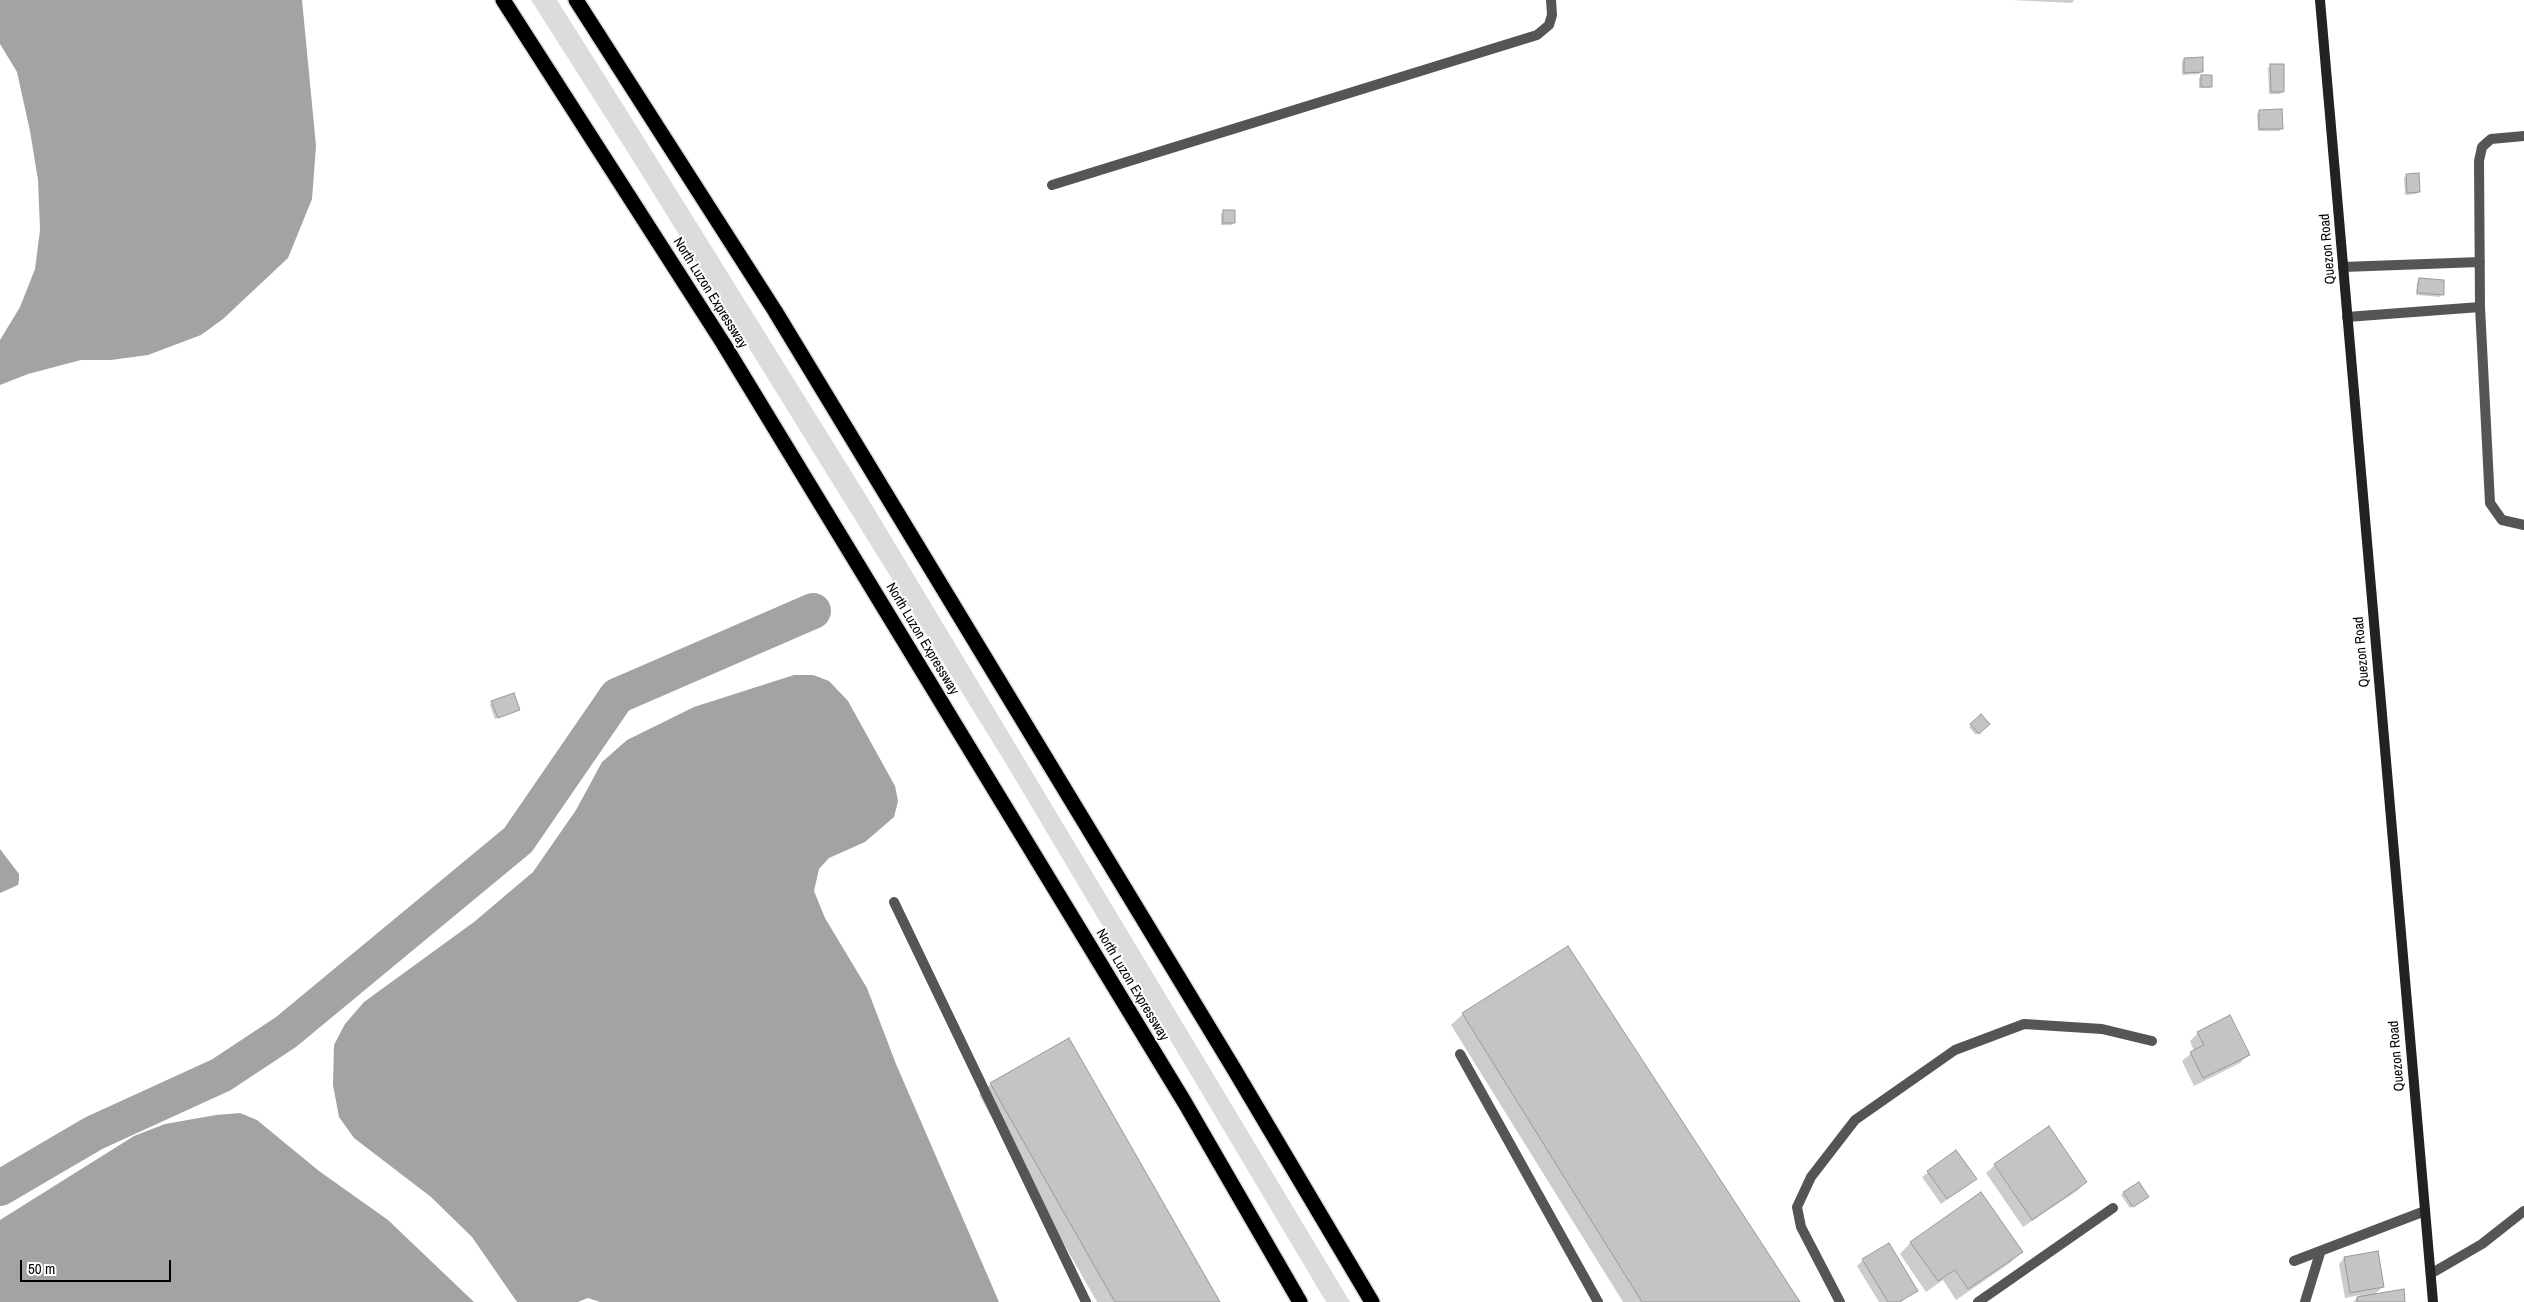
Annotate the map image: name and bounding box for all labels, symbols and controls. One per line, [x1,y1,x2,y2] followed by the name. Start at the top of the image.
[2317,213,2339,285] street label: Quezon Road
[669,234,751,352] street label: North Luzon Expressway
[882,580,962,698] street label: North Luzon Expressway
[2351,616,2373,688] street label: Quezon Road
[1092,926,1172,1044] street label: North Luzon Expressway
[2386,1020,2408,1092] street label: Quezon Road
[22,1250,174,1282] scale bar
[28,1258,55,1279] text: 50 m

